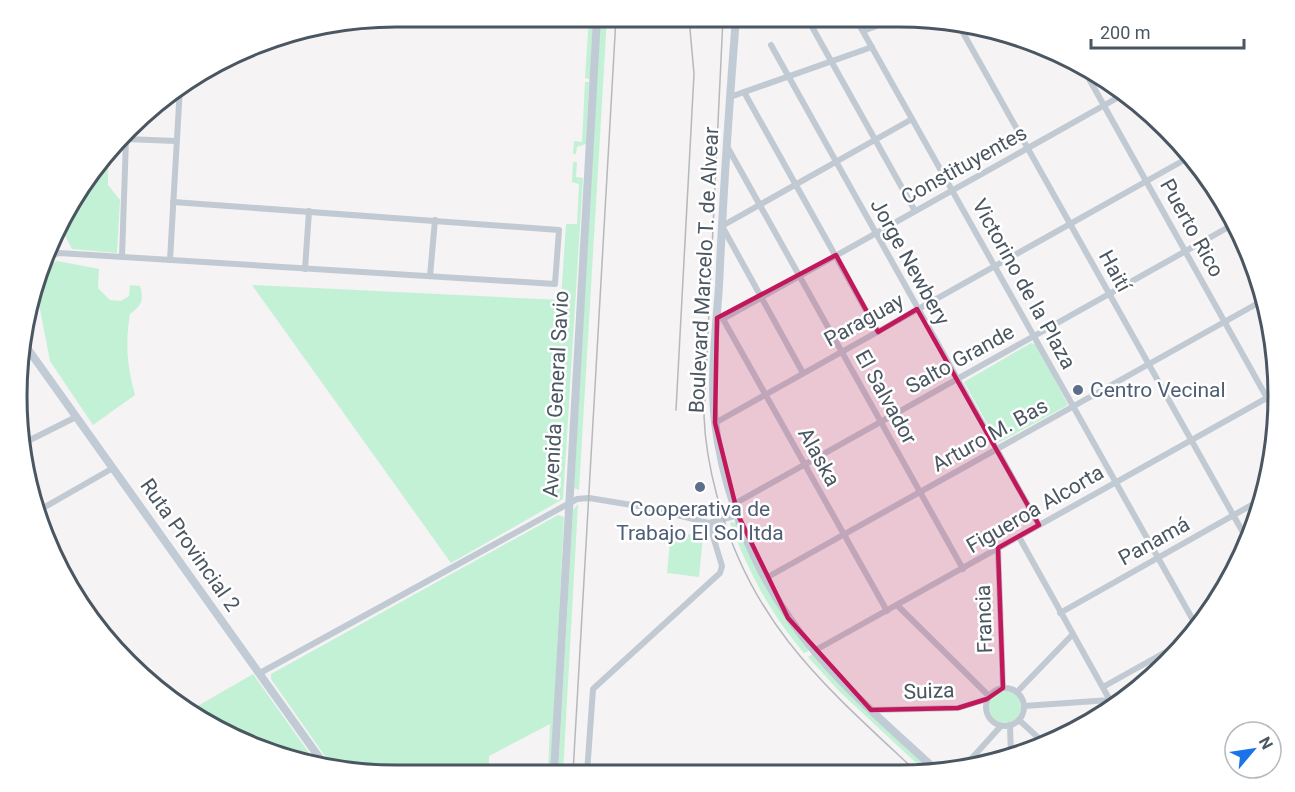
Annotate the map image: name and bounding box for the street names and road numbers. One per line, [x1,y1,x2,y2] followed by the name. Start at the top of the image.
[897,121,1031,209] street label: Constituyentes
[685,126,723,414] street label: Boulevard Marcelo T. de Alvear
[1155,175,1229,281] street label: Puerto Rico
[865,195,955,329] street label: Jorge Newbery
[967,195,1081,373] street label: Victorino de la Plaza
[1094,246,1136,297] street label: Haití
[820,288,908,352] street label: Paraguay
[539,290,573,498] street label: Avenida General Savio
[902,319,1018,399] street label: Salto Grande
[850,346,922,448] street label: El Salvador
[928,393,1052,477] street label: Arturo M. Bas
[793,424,845,490] street label: Alaska
[962,460,1108,558] street label: Figueroa Alcorta
[135,474,245,616] street label: Ruta Provincial 2
[1114,512,1194,570] street label: Panamá
[971,584,997,654] street label: Francia
[903,678,955,704] street label: Suiza

